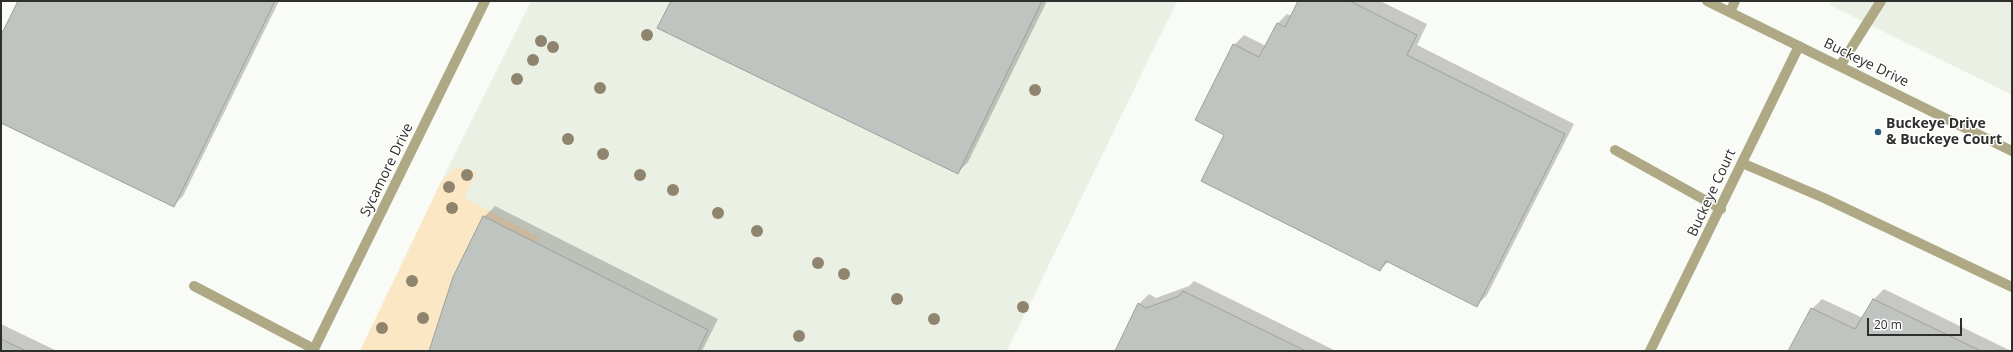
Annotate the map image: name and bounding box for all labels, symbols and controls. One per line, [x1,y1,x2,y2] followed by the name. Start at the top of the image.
[1821,35,1911,91] street label: Buckeye Drive
[1886,116,2002,148] place label: Buckeye Drive & Buckeye Court
[357,120,417,220] street label: Sycamore Drive
[1873,127,1883,137] marker: Buckeye Drive & Buckeye Court
[1684,147,1740,239] street label: Buckeye Court
[1869,310,1964,336] scale bar
[1874,316,1902,333] text: 20 m

